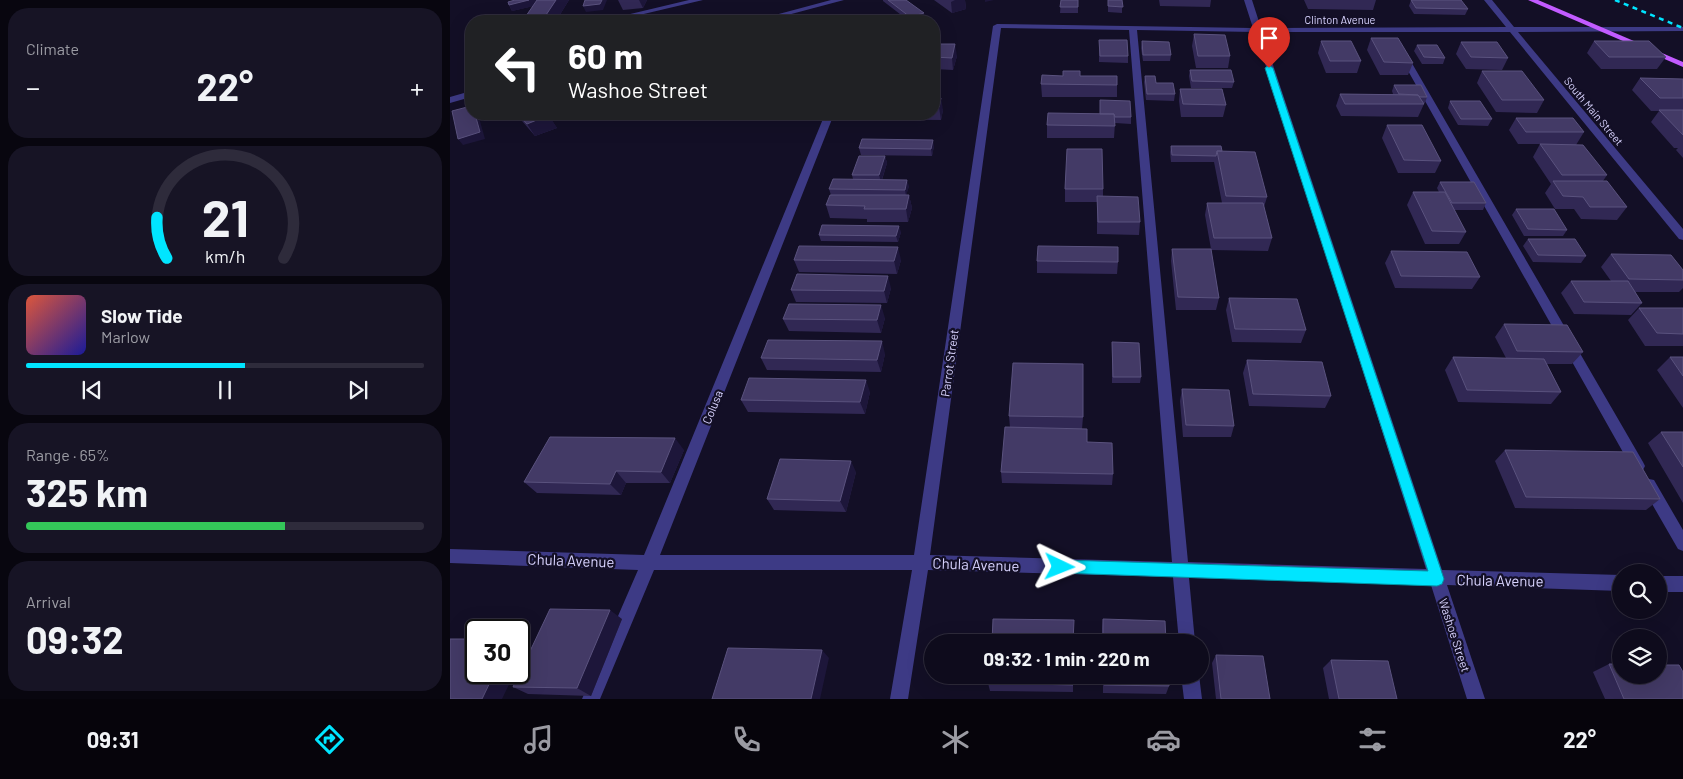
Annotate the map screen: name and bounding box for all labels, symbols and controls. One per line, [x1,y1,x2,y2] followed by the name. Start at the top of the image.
[1305,13,1376,26] street label: Clinton Avenue
[1248,17,1290,68] pin
[1255,24,1283,52] icon: arrive
[568,34,643,76] text: 60 m
[485,35,550,100] icon: left
[26,39,79,58] text: Climate
[197,63,253,109] text: 22°
[26,70,40,104] text: −
[410,70,424,104] text: +
[1562,74,1626,148] street label: South Main Street
[568,76,708,102] text: Washoe Street
[201,185,249,247] text: 21
[205,245,245,267] text: km/h
[101,304,183,327] text: Slow Tide
[101,327,150,346] text: Marlow
[937,328,961,398] street label: Parrot Street
[78,376,106,404] icon: previous
[211,376,239,404] icon: pause
[344,376,372,404] icon: next
[699,388,725,426] street label: Colusa
[26,445,109,464] text: Range · 65%
[26,469,148,515] text: 325 km
[1033,540,1085,592] position arrow
[527,549,615,571] street label: Chula Avenue
[932,553,1020,575] street label: Chula Avenue
[1612,564,1667,684] map controls
[1612,564,1667,619] button: search
[1456,570,1544,590] street label: Chula Avenue
[26,592,71,611] text: Arrival
[1437,597,1473,673] street label: Washoe Street
[26,616,123,662] text: 09:32
[465,619,530,684] speed limit sign: 30
[1612,629,1667,684] button: layers
[983,647,1150,670] text: 09:32 · 1 min · 220 m
[312,722,347,757] icon: directions
[521,722,556,757] icon: music
[729,722,764,757] icon: phone
[938,722,973,757] icon: climate
[1146,722,1181,757] icon: car
[1355,722,1390,757] icon: filters
[87,726,139,752] text: 09:31
[1563,726,1596,752] text: 22°

